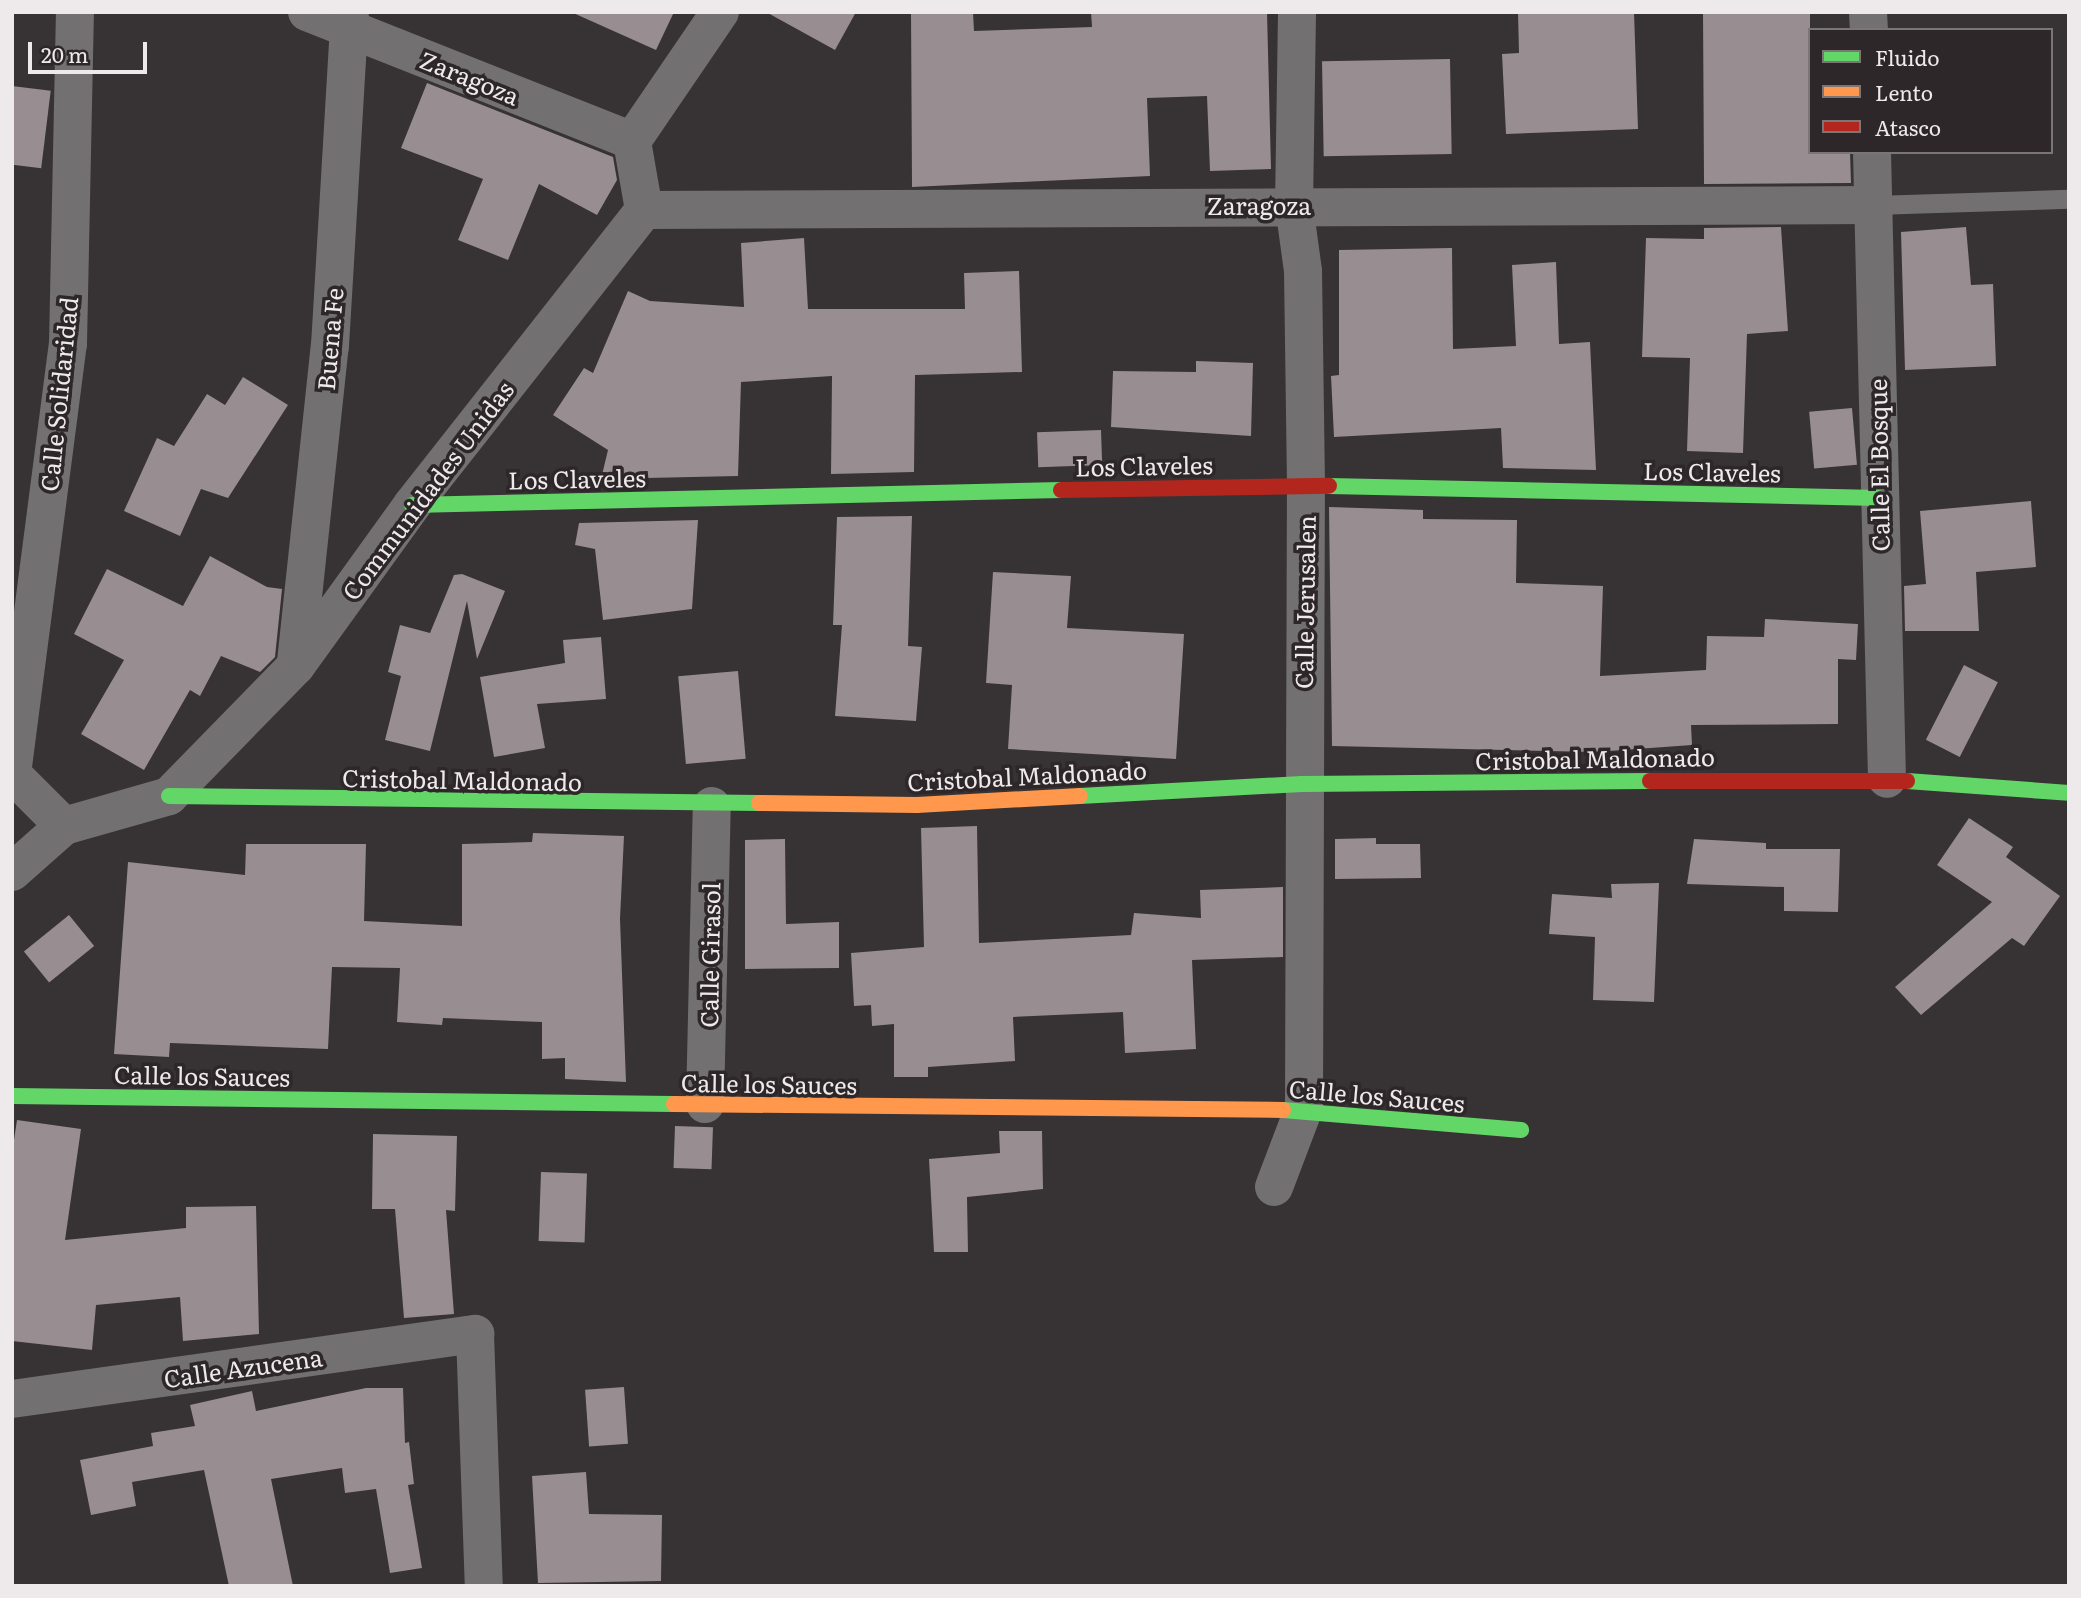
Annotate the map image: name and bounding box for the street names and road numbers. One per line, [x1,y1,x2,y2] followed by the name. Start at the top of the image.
[416,44,524,110] street label: Zaragoza
[1207,191,1311,219] street label: Zaragoza
[310,286,348,392] street label: Buena Fe
[33,295,83,493] street label: Calle Solidaridad
[335,375,519,605] street label: Communidades Unidas
[1862,378,1894,552] street label: Calle El Bosque
[1075,449,1213,481] street label: Los Claveles
[1643,455,1781,487] street label: Los Claveles
[508,462,646,494] street label: Los Claveles
[1288,515,1320,689] street label: Calle Jerusalen
[1475,742,1715,774] street label: Cristobal Maldonado
[907,754,1147,796] street label: Cristobal Maldonado
[342,763,582,795] street label: Cristobal Maldonado
[693,882,725,1028] street label: Calle Girasol
[114,1059,290,1091] street label: Calle los Sauces
[681,1067,857,1099] street label: Calle los Sauces
[1288,1073,1466,1117] street label: Calle los Sauces
[162,1342,324,1392] street label: Calle Azucena

